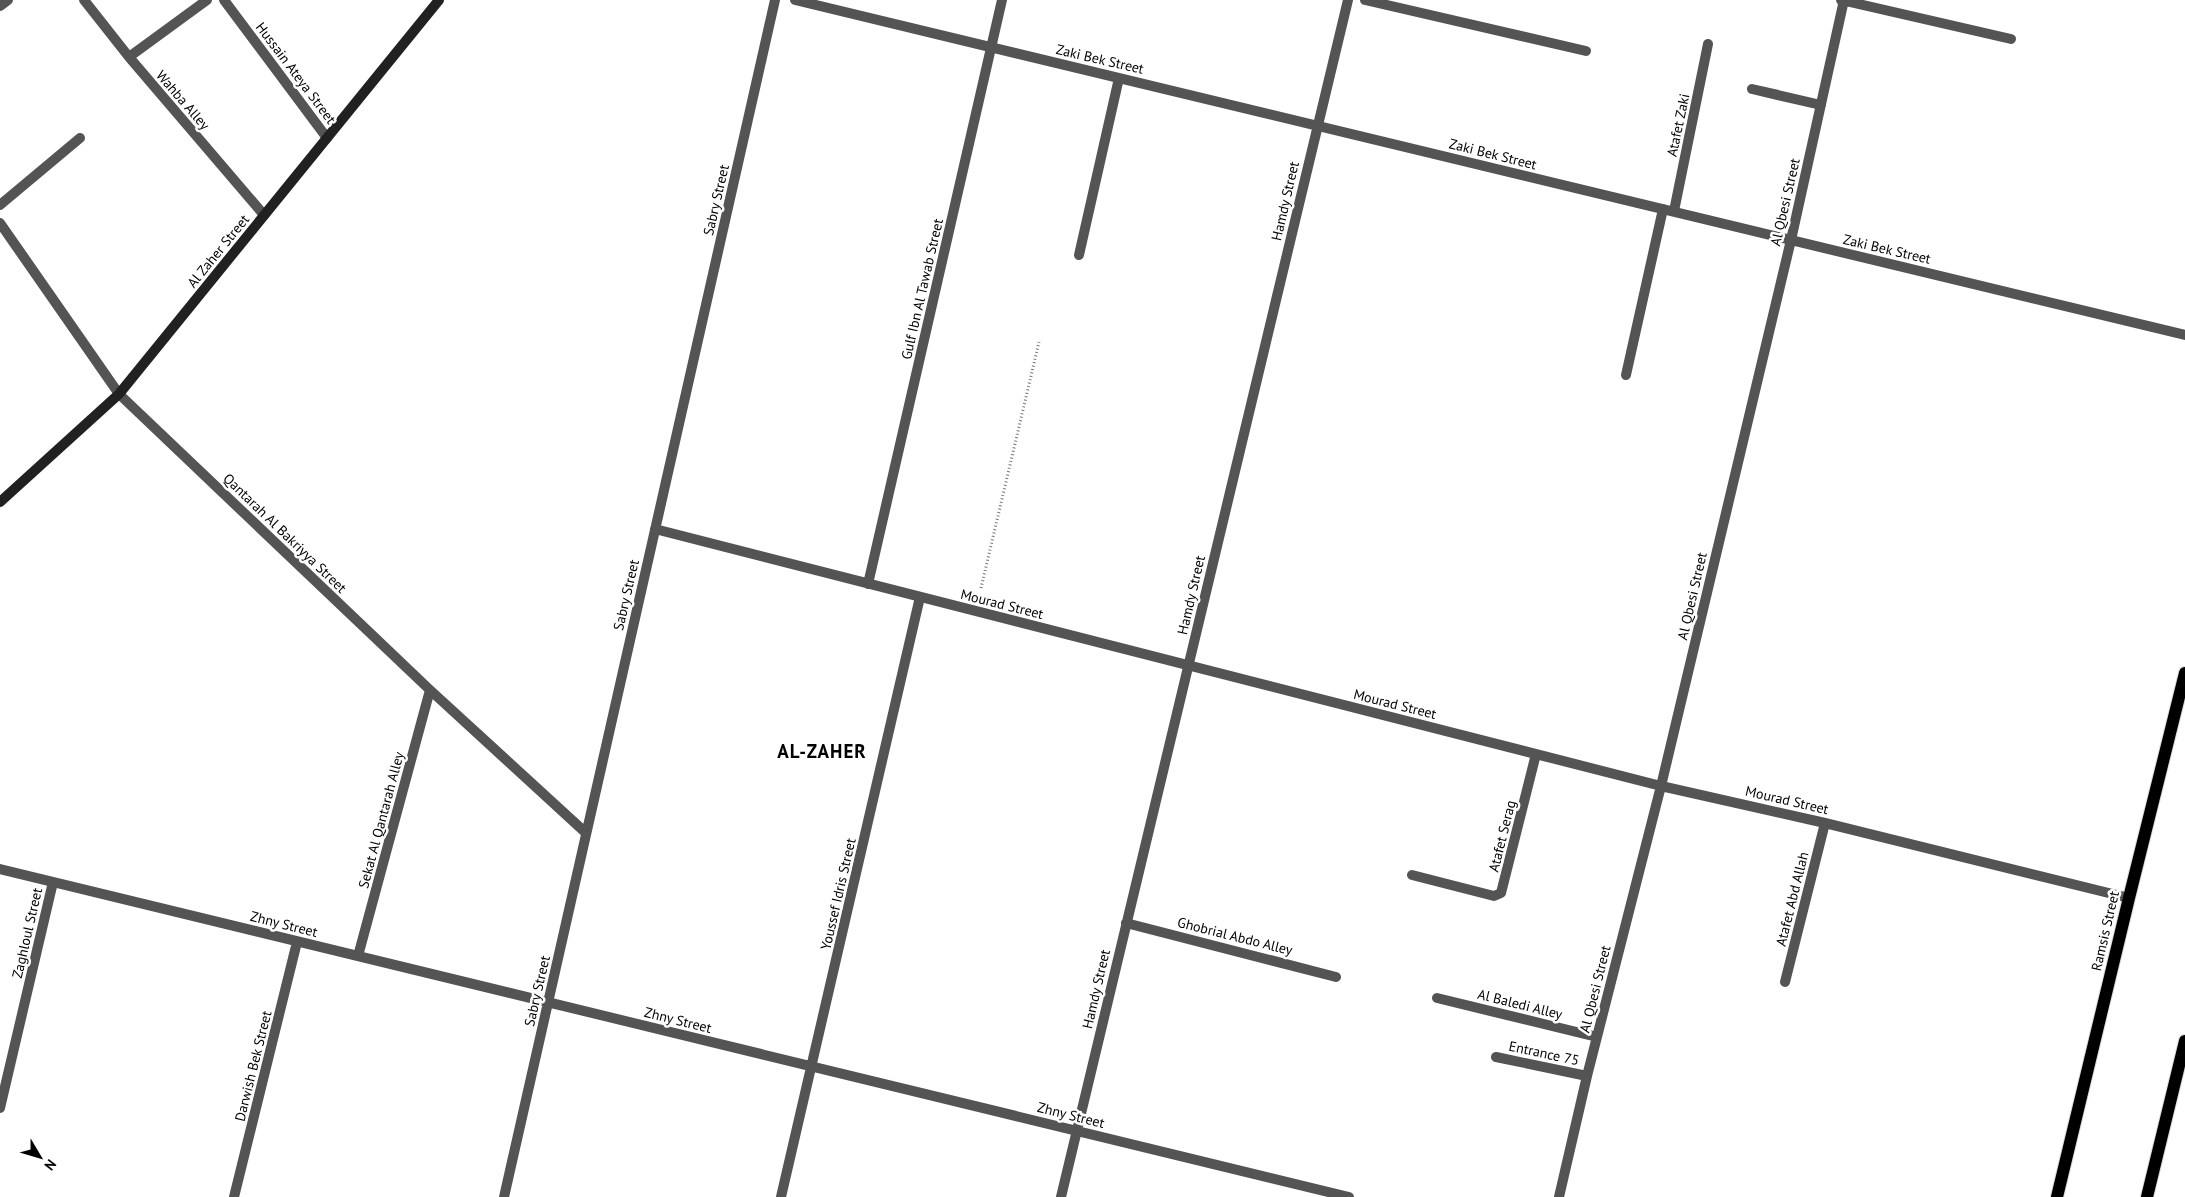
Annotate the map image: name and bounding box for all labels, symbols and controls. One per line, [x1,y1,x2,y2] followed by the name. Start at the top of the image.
[252,19,340,128] street label: Hussain Ateya Street
[1054,40,1146,78] street label: Zaki Bek Street
[152,67,214,134] street label: Wahba Alley
[1663,92,1693,158] street label: Atafet Zaki
[1447,134,1539,174] street label: Zaki Bek Street
[1766,156,1804,248] street label: Al Qbesi Street
[1267,159,1303,242] street label: Hamdy Street
[699,163,733,237] street label: Sabry Street
[183,211,253,291] street label: Al Zaher Street
[897,217,947,361] street label: Gulf Ibn Al Tawab Street
[1841,230,1933,268] street label: Zaki Bek Street
[220,469,351,597] street label: Qantarah Al Bakriyya Street
[1673,550,1711,642] street label: Al Qbesi Street
[1173,553,1209,636] street label: Hamdy Street
[609,558,643,632] street label: Sabry Street
[959,585,1046,623] street label: Mourad Street
[1352,685,1439,723] street label: Mourad Street
[777,739,867,763] district label: AL-ZAHER
[354,749,408,890] street label: Sekat Al Qantarah Alley
[1744,782,1831,818] street label: Mourad Street
[1484,798,1520,874] street label: Atafet Serag
[816,836,860,952] street label: Youssef Idris Street
[1772,850,1812,948] street label: Atafet Abd Allah
[8,886,46,980] street label: Zaghloul Street
[2087,889,2123,973] street label: Ramsis Street
[249,907,320,941] street label: Zhny Street
[1176,913,1295,959] street label: Ghobrial Abdo Alley
[1575,943,1615,1035] street label: Al Qbesi Street
[1078,947,1114,1030] street label: Hamdy Street
[520,954,554,1028] street label: Sabry Street
[1476,985,1565,1023] street label: Al Baledi Alley
[643,1003,714,1037] street label: Zhny Street
[231,1009,275,1123] street label: Darwish Bek Street
[1507,1037,1581,1069] street label: Entrance 75
[1036,1098,1107,1132] street label: Zhny Street
[15,1132,65,1182] north arrow
[40,1156,60,1174] text: N

